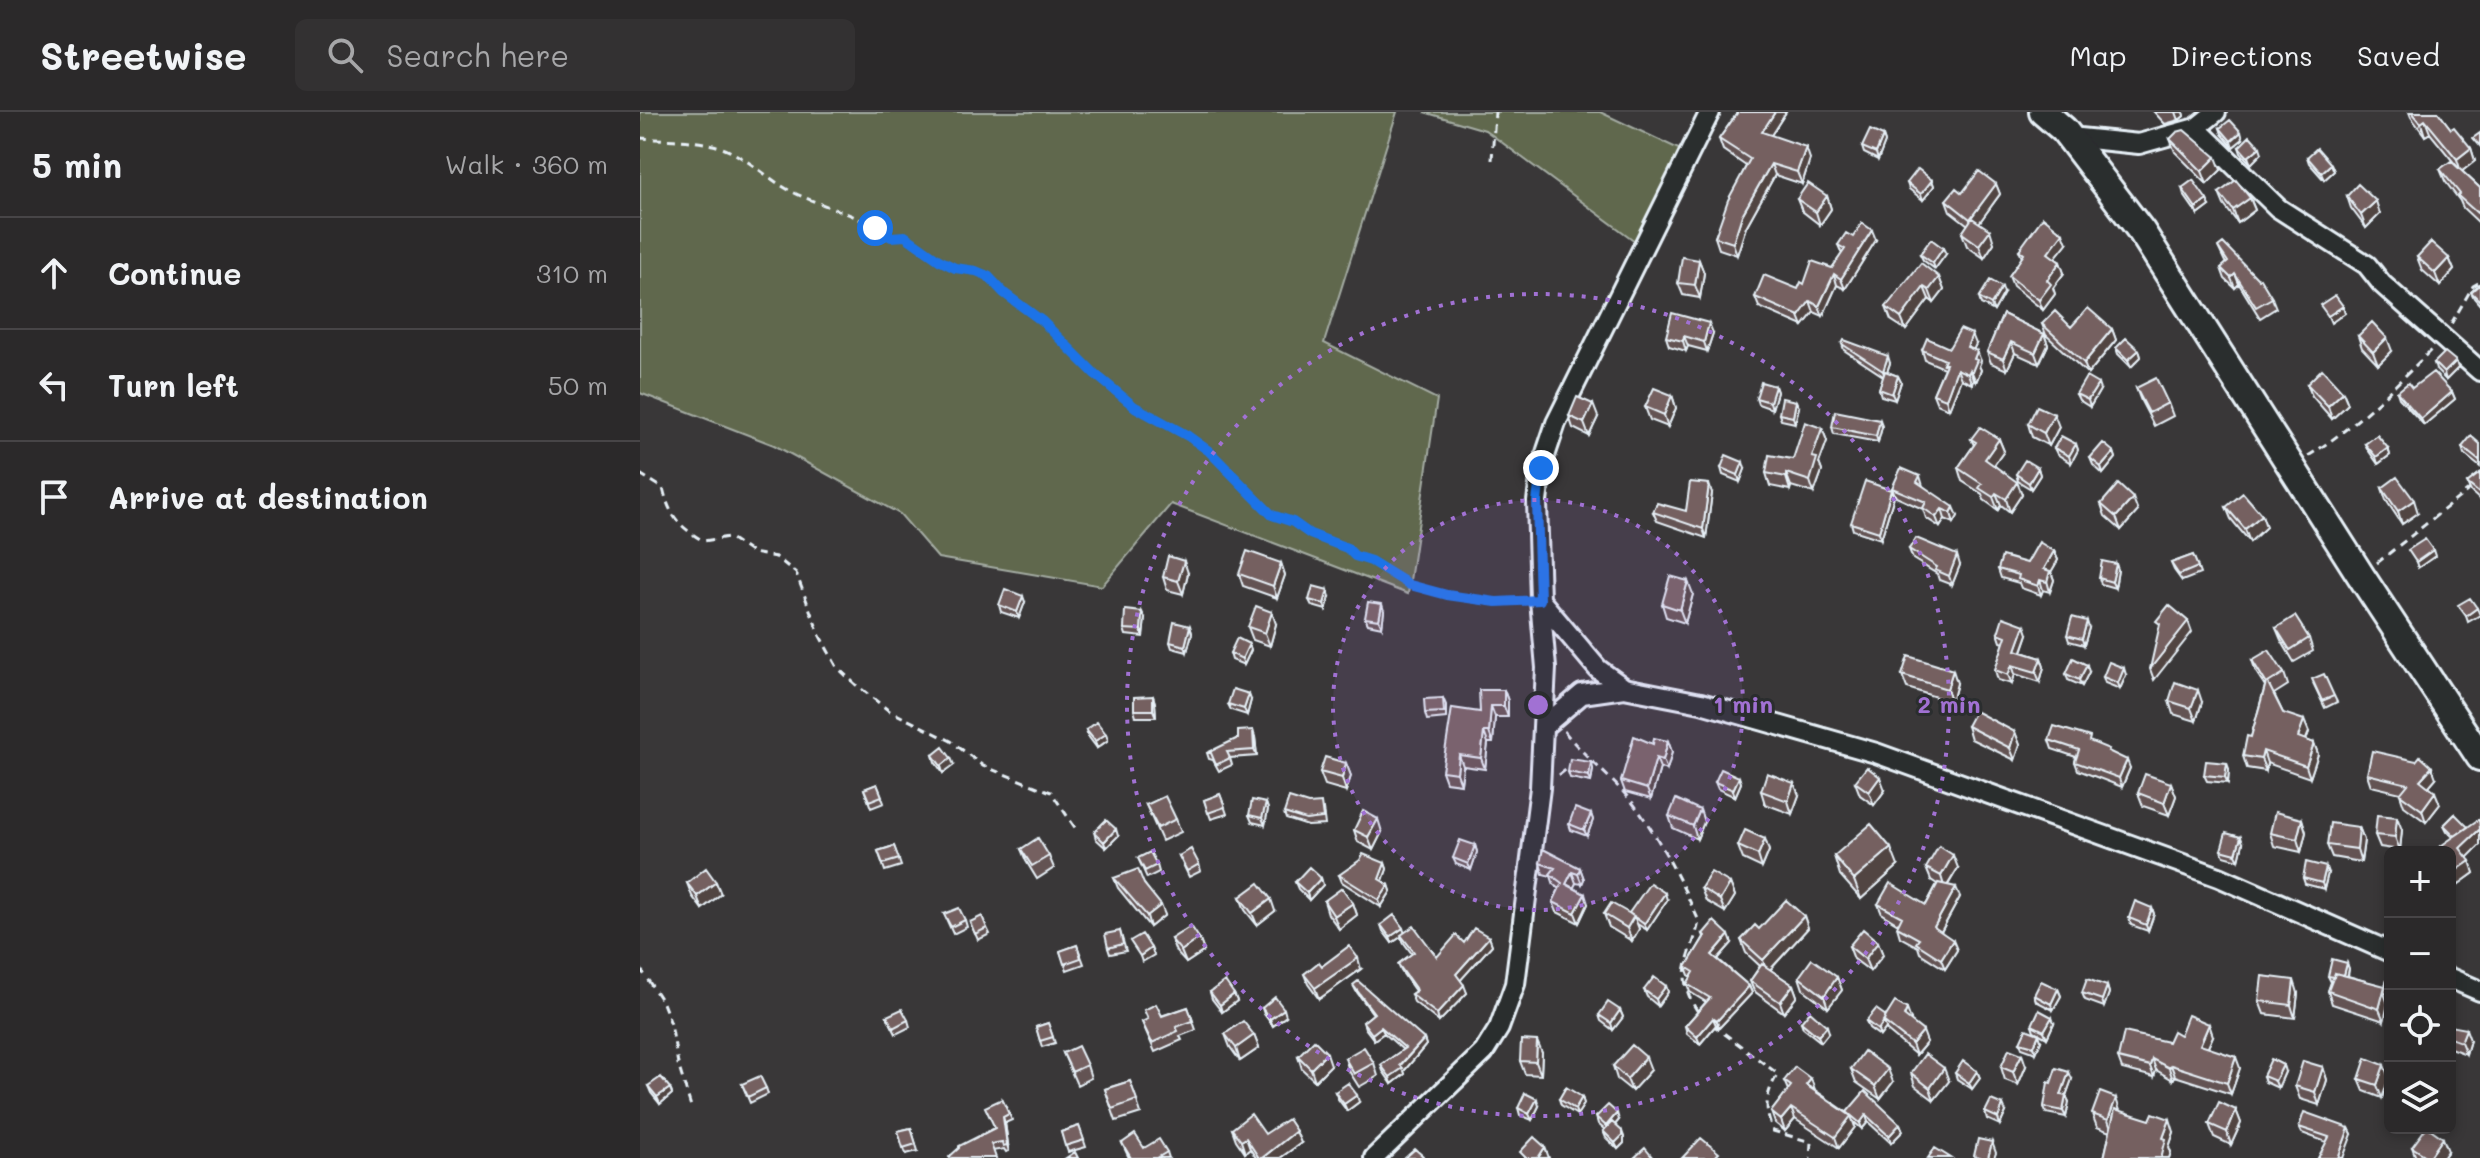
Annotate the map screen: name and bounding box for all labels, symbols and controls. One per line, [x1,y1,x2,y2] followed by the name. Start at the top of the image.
[295,19,855,91] search box
[40,30,247,80] text: Streetwise
[323,33,367,77] icon: search
[387,35,569,75] text: Search here
[2070,37,2127,73] text: Map
[2171,37,2313,73] text: Directions
[2357,37,2440,73] text: Saved
[32,142,122,187] text: 5 min
[445,147,608,181] text: Walk · 360 m
[857,210,893,246] route start
[32,251,76,295] icon: ahead
[108,253,241,293] text: Continue
[536,256,608,290] text: 310 m
[32,363,76,407] icon: left
[108,365,239,405] text: Turn left
[548,368,608,402] text: 50 m
[1523,450,1559,486] route end
[32,475,76,519] icon: arrive
[108,477,428,517] text: Arrive at destination
[1713,688,1773,719] text: 1 min
[1918,688,1981,719] text: 2 min
[1524,691,1552,719] centre of rings
[2384,846,2456,1134] map controls
[2384,846,2456,918] button: +
[2384,918,2456,990] button: −
[2384,990,2456,1062] button: locate
[2384,1062,2456,1134] button: layers

